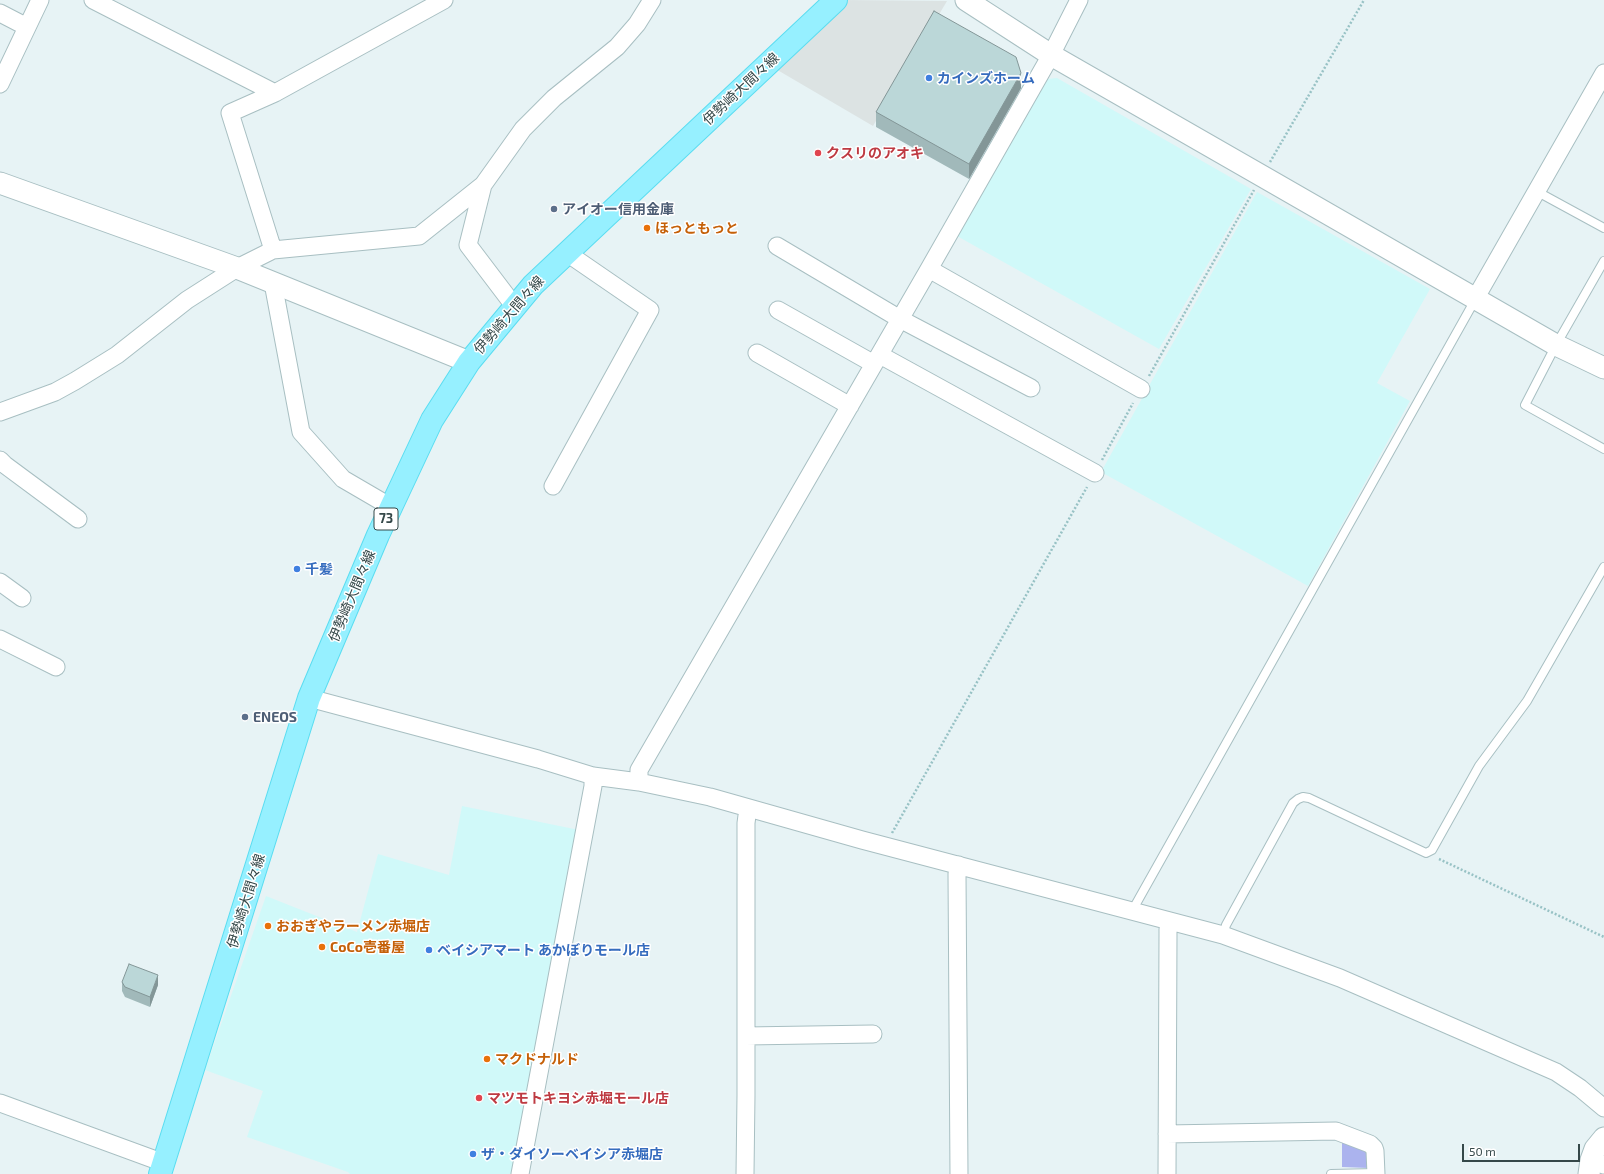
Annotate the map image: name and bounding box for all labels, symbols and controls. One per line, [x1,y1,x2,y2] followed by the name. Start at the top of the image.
[699,49,783,129] street label: 伊勢崎大間々線
[937,70,1035,86] place label: カインズホーム
[924,73,934,83] marker: カインズホーム
[826,145,924,161] place label: クスリのアオキ
[813,148,823,158] marker: クスリのアオキ
[562,201,674,217] place label: アイオー信用金庫
[549,204,559,214] marker: アイオー信用金庫
[655,220,739,236] place label: ほっともっと
[642,223,652,233] marker: ほっともっと
[471,273,547,357] street label: 伊勢崎大間々線
[374,508,398,530] road number: 73
[325,548,379,644] street label: 伊勢崎大間々線
[305,561,333,577] place label: 千髪
[292,564,302,574] marker: 千髪
[253,709,297,725] place label: ENEOS
[240,712,250,722] marker: ENEOS
[224,852,268,950] street label: 伊勢崎大間々線
[276,918,430,934] place label: おおぎやラーメン赤堀店
[263,921,273,931] marker: おおぎやラーメン赤堀店
[330,939,405,955] place label: CoCo壱番屋
[317,942,327,952] marker: CoCo壱番屋
[437,942,650,958] place label: ベイシアマート あかぼりモール店
[424,945,434,955] marker: ベイシアマート あかぼりモール店
[495,1051,579,1067] place label: マクドナルド
[482,1054,492,1064] marker: マクドナルド
[487,1090,669,1106] place label: マツモトキヨシ赤堀モール店
[474,1093,484,1103] marker: マツモトキヨシ赤堀モール店
[1464,1136,1582,1162] scale bar
[1469,1144,1496,1158] text: 50 m
[481,1146,663,1162] place label: ザ・ダイソーベイシア赤堀店
[468,1149,478,1159] marker: ザ・ダイソーベイシア赤堀店

